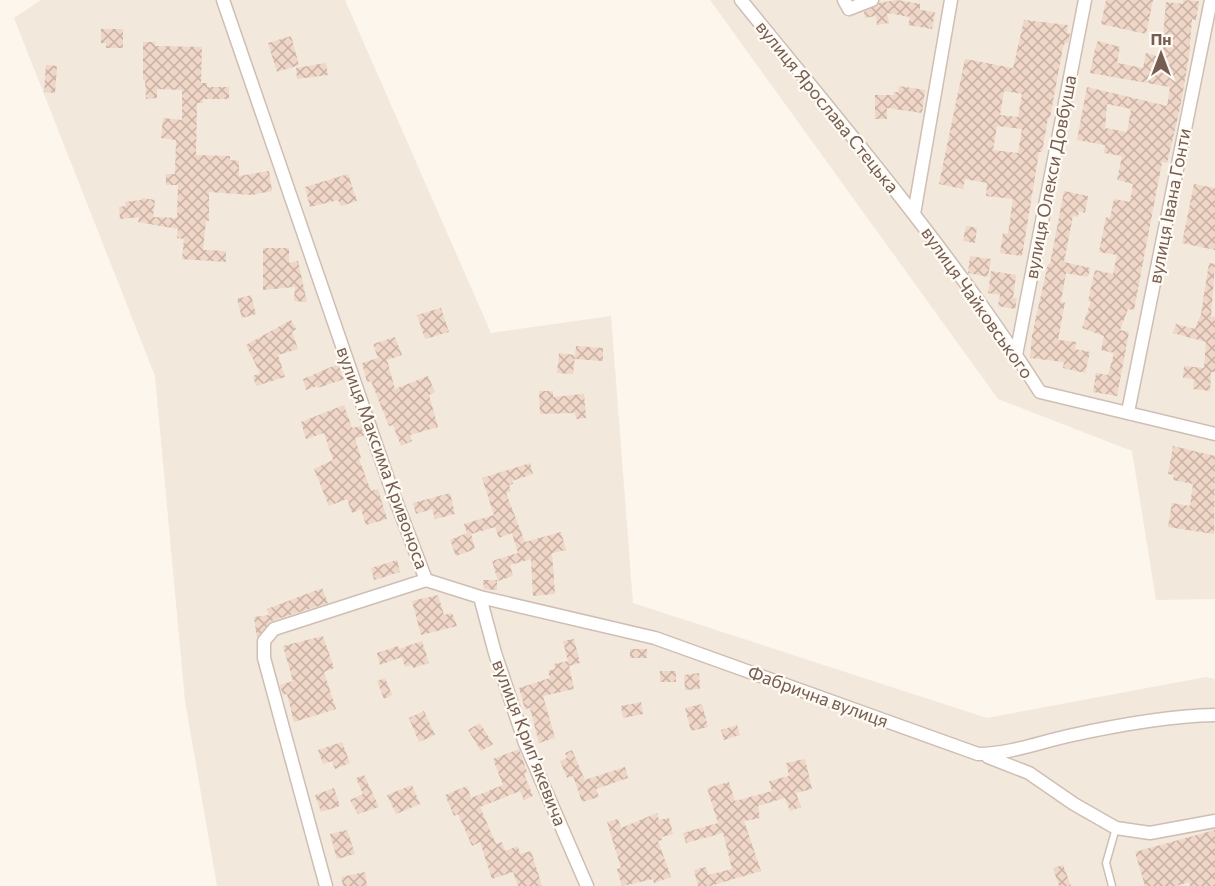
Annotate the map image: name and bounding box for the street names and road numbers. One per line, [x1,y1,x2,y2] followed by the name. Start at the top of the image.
[752,16,904,197] street label: вулиця Ярослава Стецька
[1019,73,1081,281] street label: вулиця Олекси Довбуша
[1143,126,1195,285] street label: вулиця Івана Гонти
[917,222,1039,383] street label: вулиця Чайковського
[332,343,434,572] street label: вулиця Максима Кривоноса
[488,656,572,829] street label: вулиця Крипʼякевича
[745,660,892,732] street label: Фабрична вулиця

